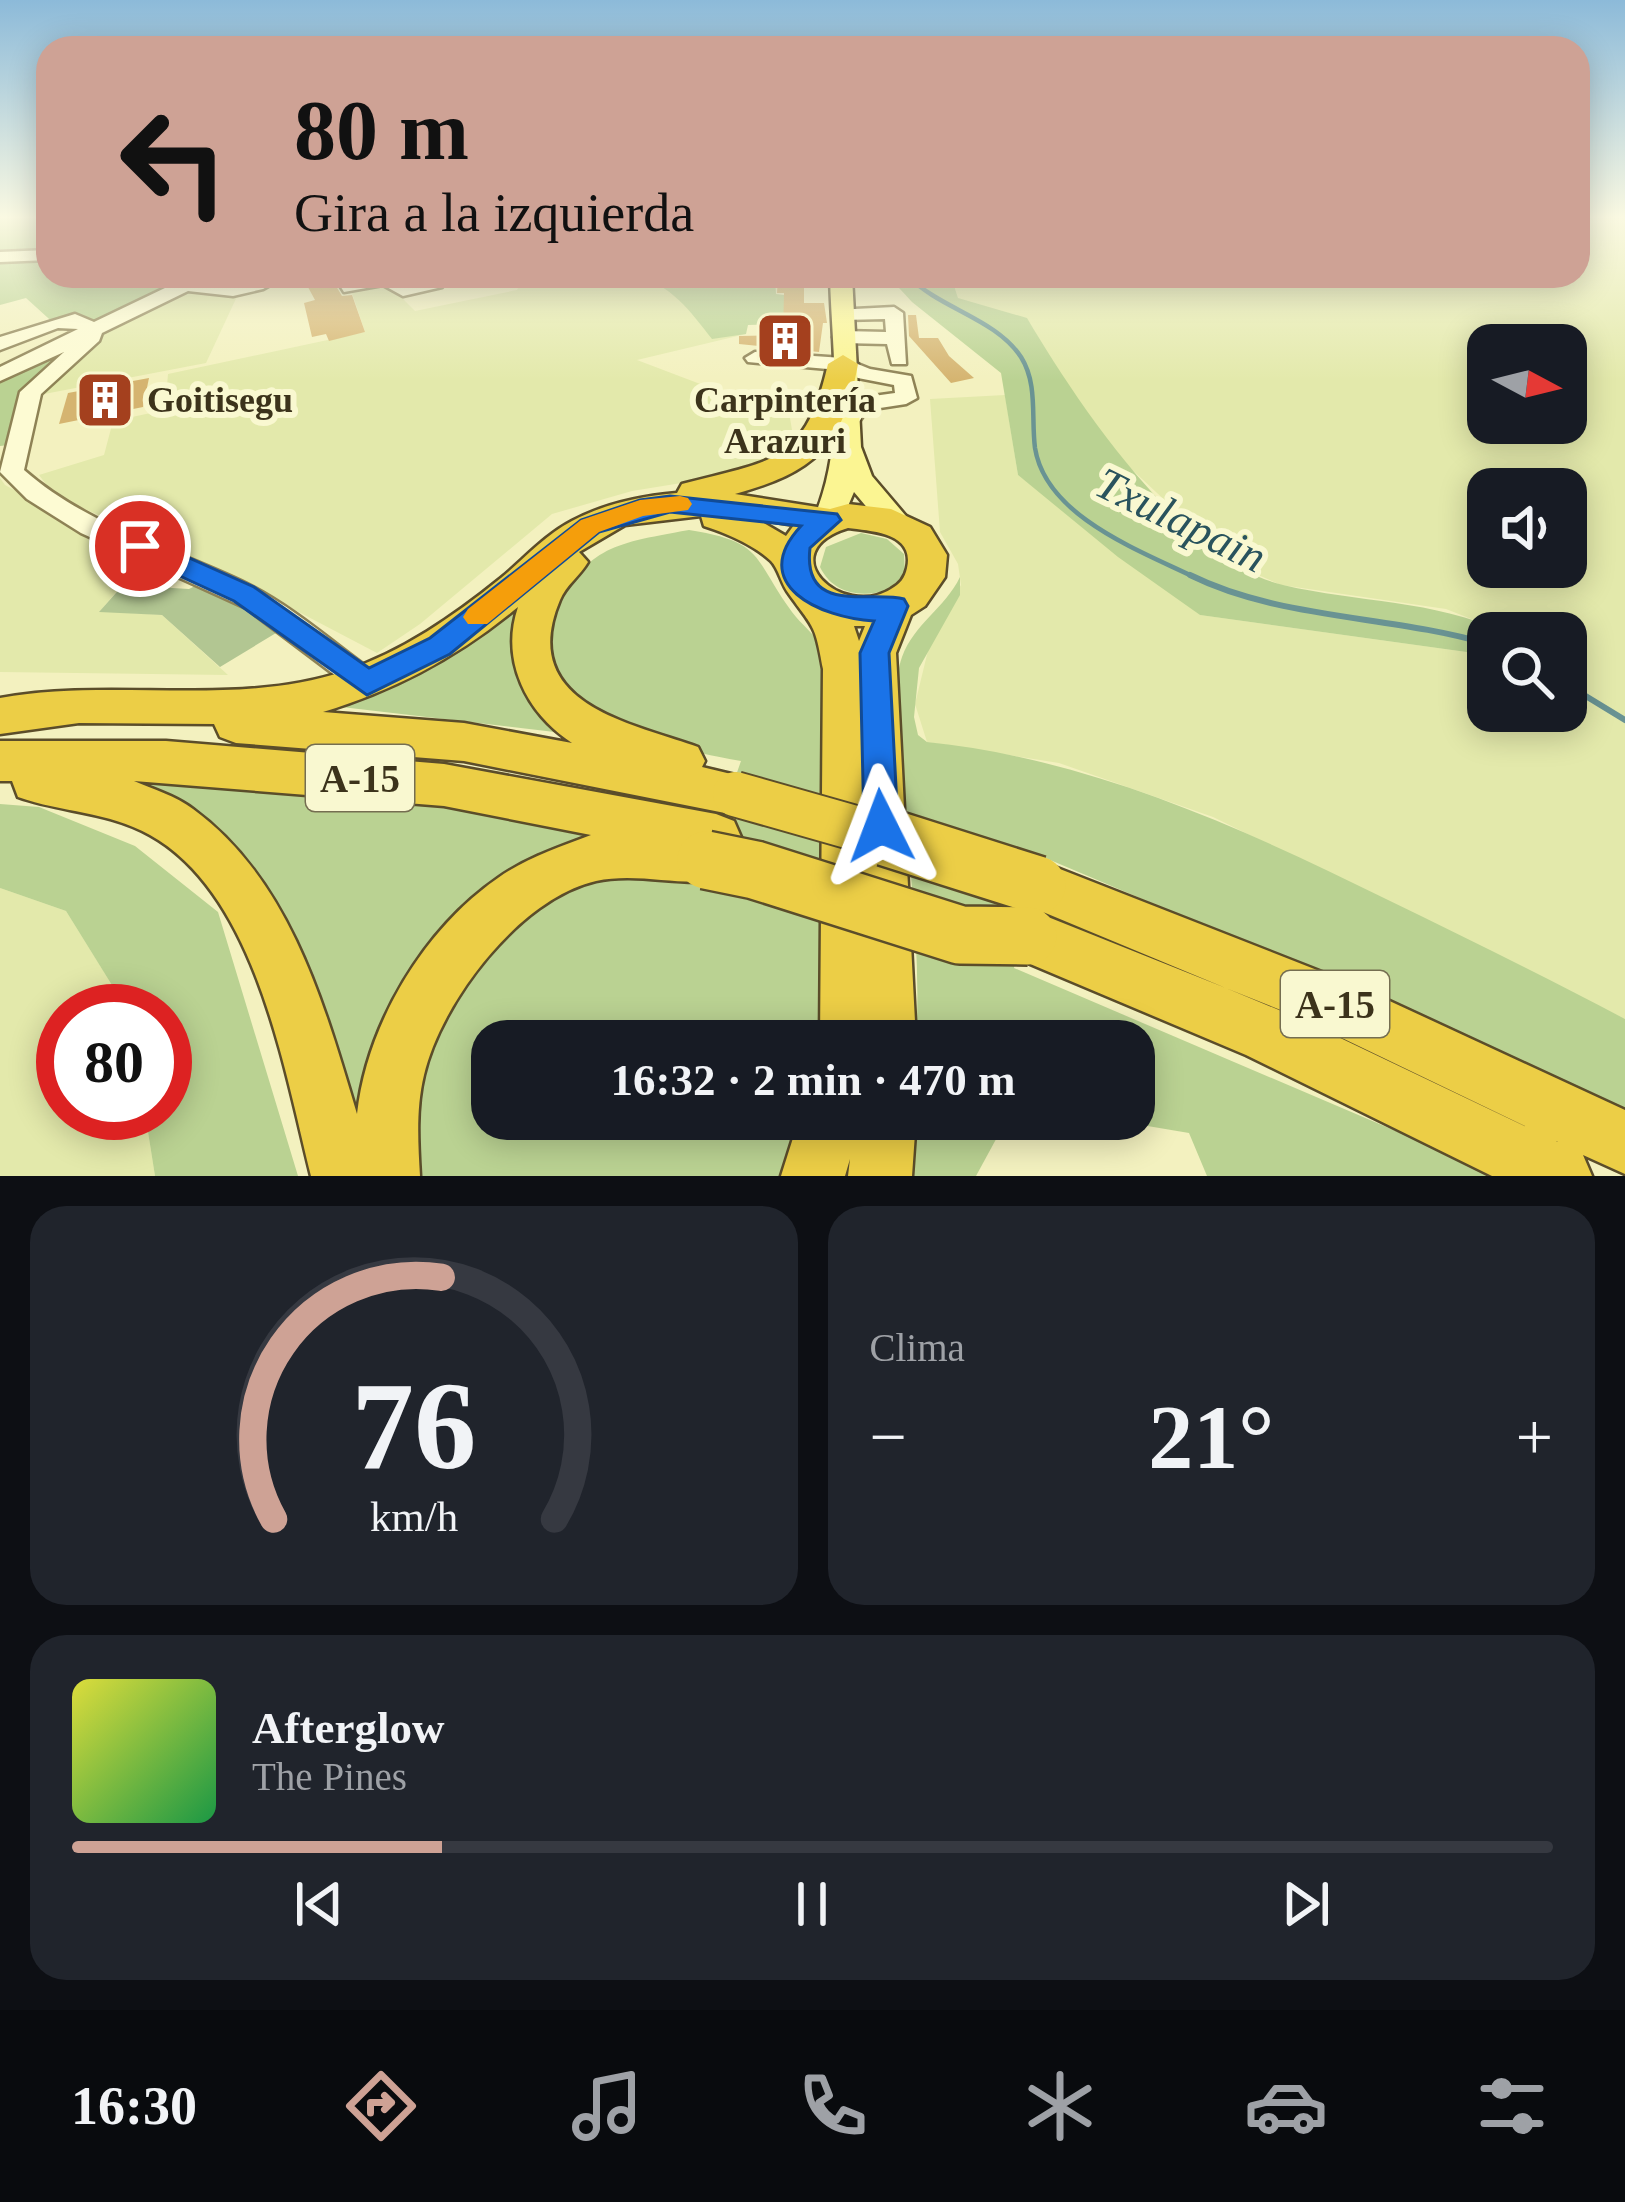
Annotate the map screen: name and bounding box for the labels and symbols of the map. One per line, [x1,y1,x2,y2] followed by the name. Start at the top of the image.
[754,310,816,372] building icon: Carpintería Arazuri
[1467,324,1587,444] north arrow
[74,369,136,431] building icon: Goitisegu
[147,380,293,420] place label: Goitisegu
[694,380,876,461] place label: Carpintería Arazuri
[1088,458,1274,582] water label: Txulapain
[89,495,191,597] pin
[306,745,414,811] road number: A-15
[818,763,944,889] position arrow
[1281,971,1389,1037] road number: A-15
[36,984,192,1140] speed limit sign: 80

